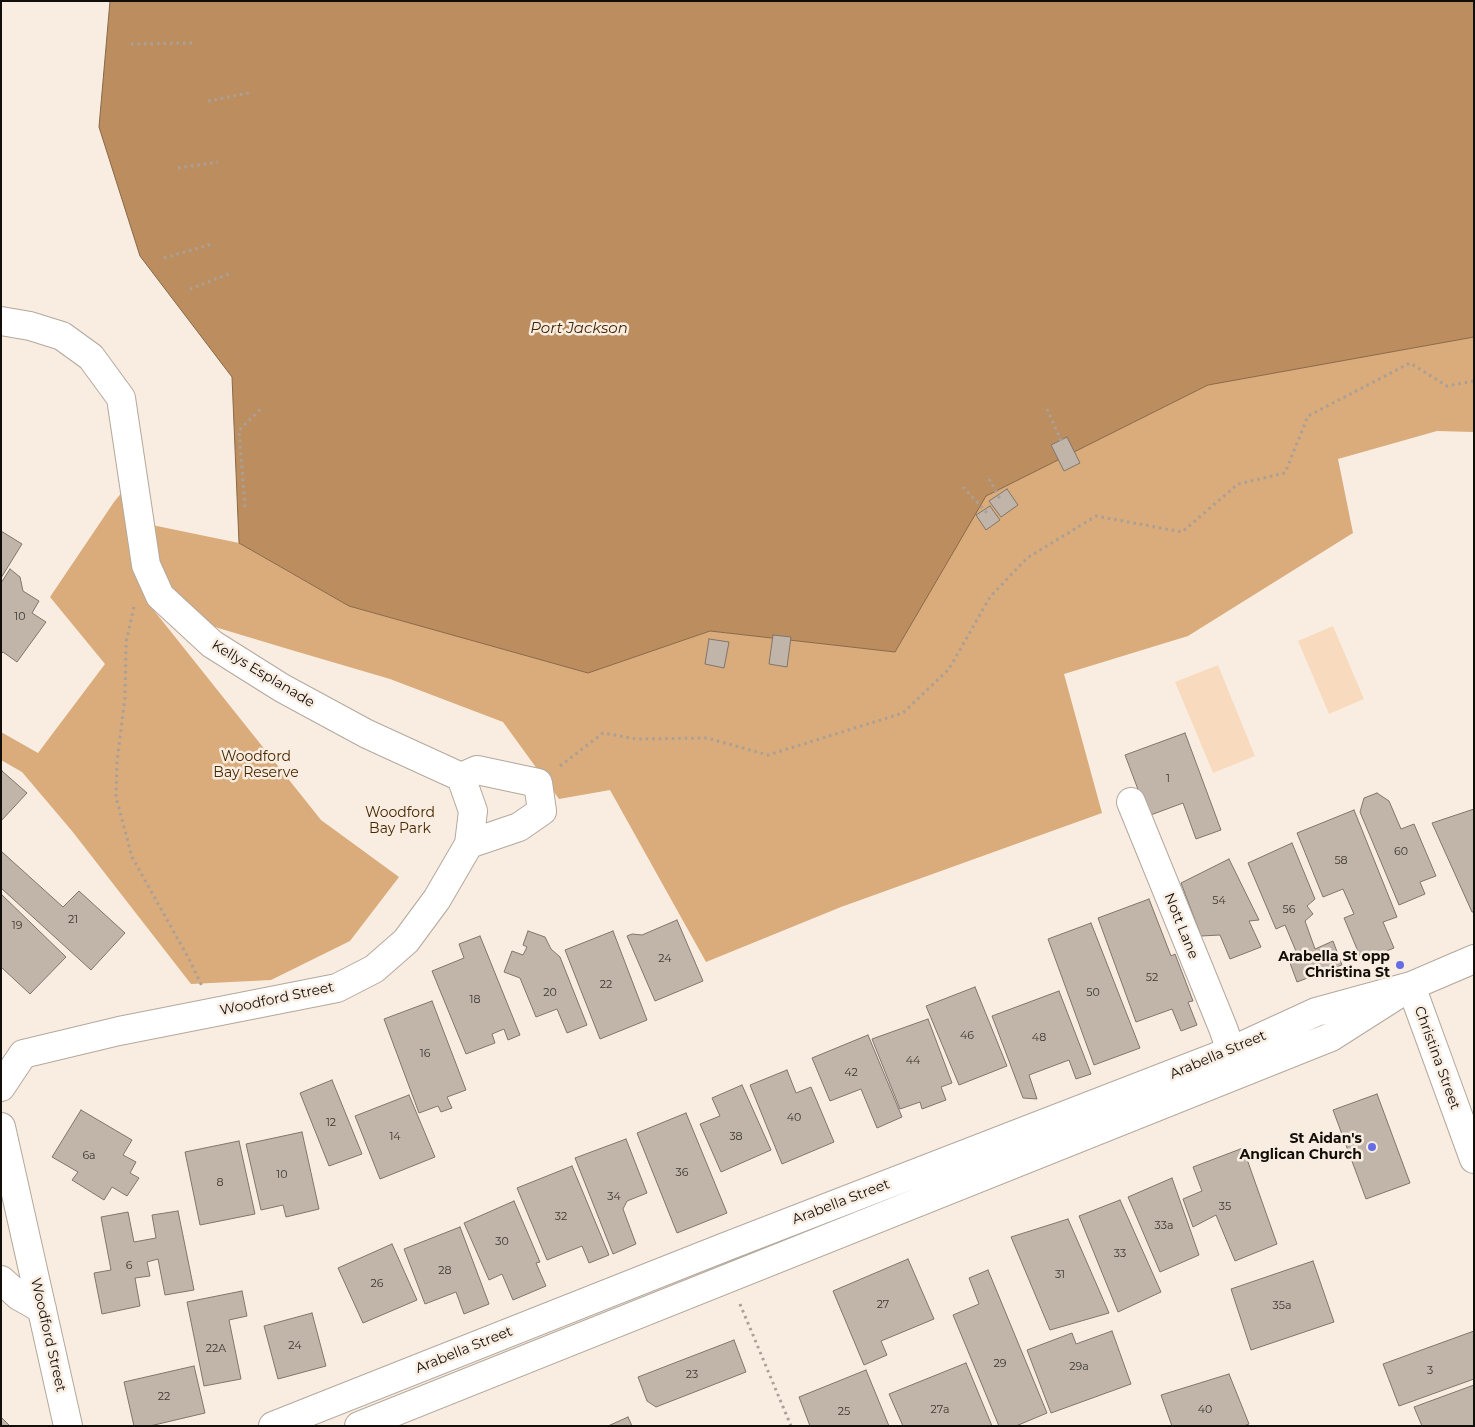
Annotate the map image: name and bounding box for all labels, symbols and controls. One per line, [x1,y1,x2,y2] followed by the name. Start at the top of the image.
[530,320,628,338] water label: Port Jackson
[14,610,26,624] house number: 10
[209,637,317,711] street label: Kellys Esplanade
[213,749,299,782] park label: Woodford Bay Reserve
[1166,772,1170,786] house number: 1
[365,805,435,838] park label: Woodford Bay Park
[1394,845,1408,859] house number: 60
[1334,854,1348,868] house number: 58
[1160,891,1202,961] street label: Nott Lane
[1212,894,1226,908] house number: 54
[1283,903,1295,917] house number: 56
[68,913,78,927] house number: 21
[12,919,22,933] house number: 19
[1278,949,1390,982] place label: Arabella St opp Christina St
[658,952,672,966] house number: 24
[1394,959,1406,971] marker: Arabella St opp Christina St
[1146,971,1158,985] house number: 52
[600,978,612,992] house number: 22
[218,979,336,1019] street label: Woodford Street
[543,986,557,1000] house number: 20
[1086,986,1100,1000] house number: 50
[470,993,480,1007] house number: 18
[1411,1004,1463,1112] street label: Christina Street
[1167,1027,1269,1083] street label: Arabella Street
[960,1029,974,1043] house number: 46
[1032,1031,1046,1045] house number: 48
[420,1047,430,1061] house number: 16
[906,1054,920,1068] house number: 44
[844,1066,858,1080] house number: 42
[787,1111,801,1125] house number: 40
[326,1116,336,1130] house number: 12
[389,1130,401,1144] house number: 14
[729,1130,743,1144] house number: 38
[1240,1131,1362,1164] place label: St Aidan's Anglican Church
[1366,1141,1378,1153] marker: St Aidan's Anglican Church
[82,1149,96,1163] house number: 6a
[676,1166,688,1180] house number: 36
[276,1168,288,1182] house number: 10
[216,1176,224,1190] house number: 8
[790,1176,892,1228] street label: Arabella Street
[607,1190,621,1204] house number: 34
[1219,1200,1231,1214] house number: 35
[555,1210,567,1224] house number: 32
[1155,1219,1173,1233] house number: 33a
[495,1235,509,1249] house number: 30
[1114,1247,1126,1261] house number: 33
[126,1259,132,1273] house number: 6
[438,1264,452,1278] house number: 28
[1055,1268,1065,1282] house number: 31
[27,1277,69,1393] street label: Woodford Street
[371,1277,383,1291] house number: 26
[877,1298,889,1312] house number: 27
[1273,1299,1291,1313] house number: 35a
[413,1323,515,1377] street label: Arabella Street
[288,1339,302,1353] house number: 24
[206,1342,226,1356] house number: 22A
[994,1357,1006,1371] house number: 29
[1069,1360,1089,1374] house number: 29a
[1427,1364,1433,1378] house number: 3
[686,1368,698,1382] house number: 23
[158,1390,170,1404] house number: 22
[931,1403,949,1417] house number: 27a
[1198,1403,1212,1417] house number: 40
[838,1405,850,1419] house number: 25

